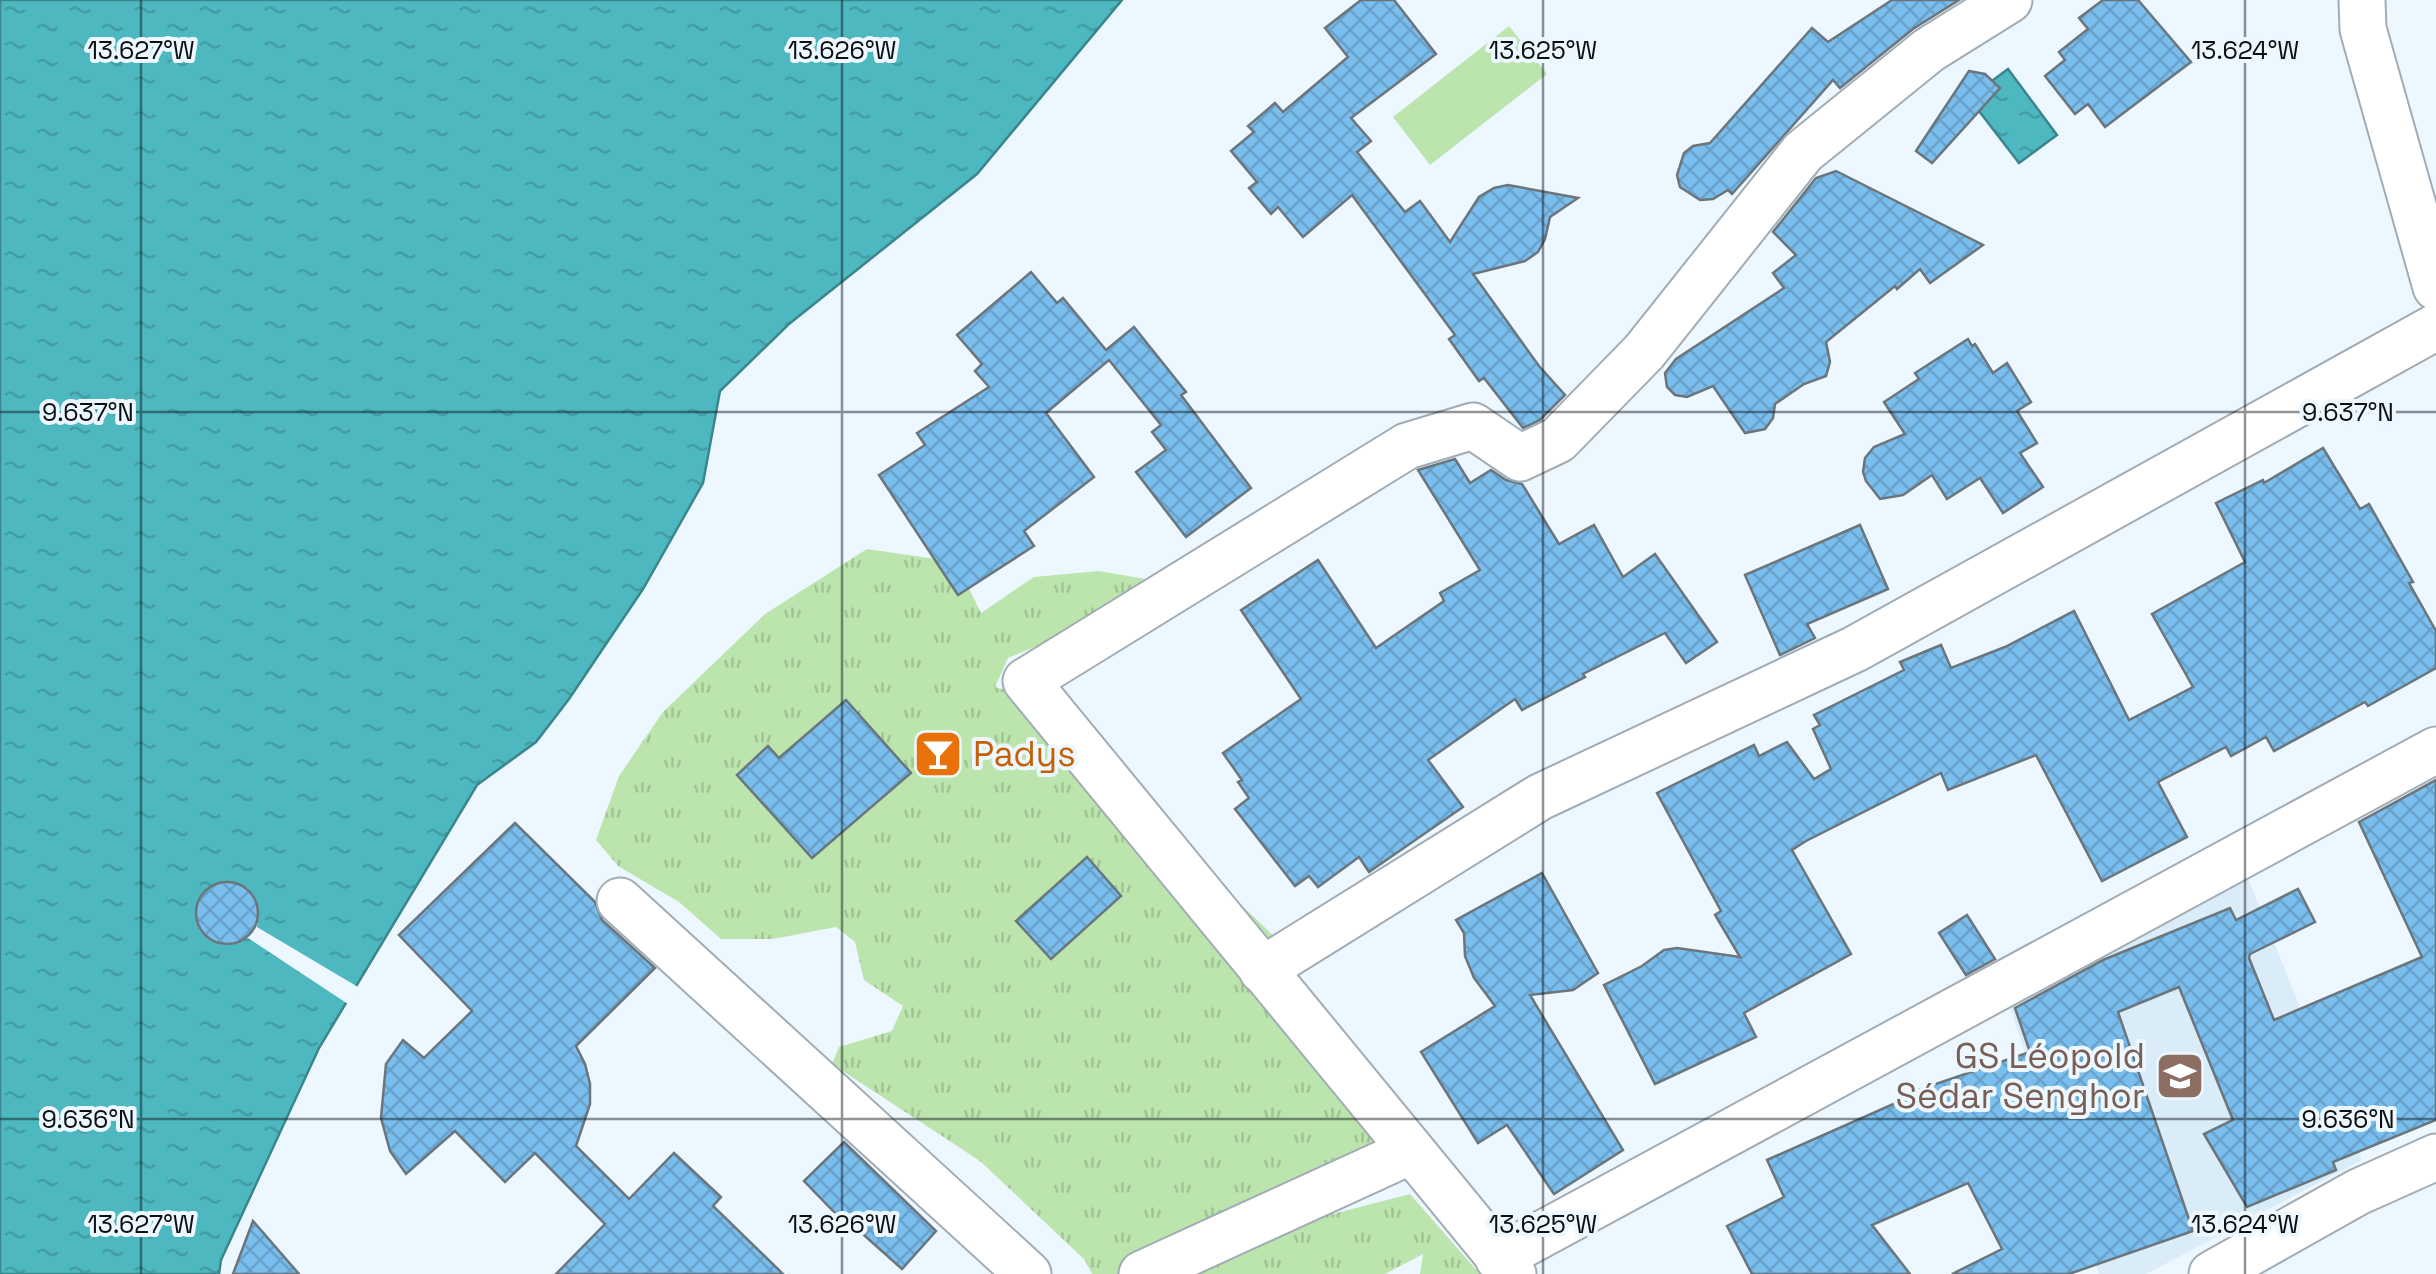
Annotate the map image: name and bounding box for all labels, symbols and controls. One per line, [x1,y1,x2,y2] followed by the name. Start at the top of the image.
[87,34,195,66] text: 13.627°W
[788,34,896,66] text: 13.626°W
[1489,34,1597,66] text: 13.625°W
[2191,34,2299,66] text: 13.624°W
[42,396,134,428] text: 9.637°N
[2302,396,2394,428] text: 9.637°N
[912,728,964,780] bar icon: Padys
[973,732,1076,776] place label: Padys
[1896,1034,2145,1118] place label: GS Léopold Sédar Senghor
[2154,1050,2206,1102] school or university icon: GS Léopold Sédar Senghor
[41,1103,135,1135] text: 9.636°N
[2301,1103,2395,1135] text: 9.636°N
[87,1208,195,1240] text: 13.627°W
[788,1208,896,1240] text: 13.626°W
[1489,1208,1597,1240] text: 13.625°W
[2191,1208,2299,1240] text: 13.624°W

